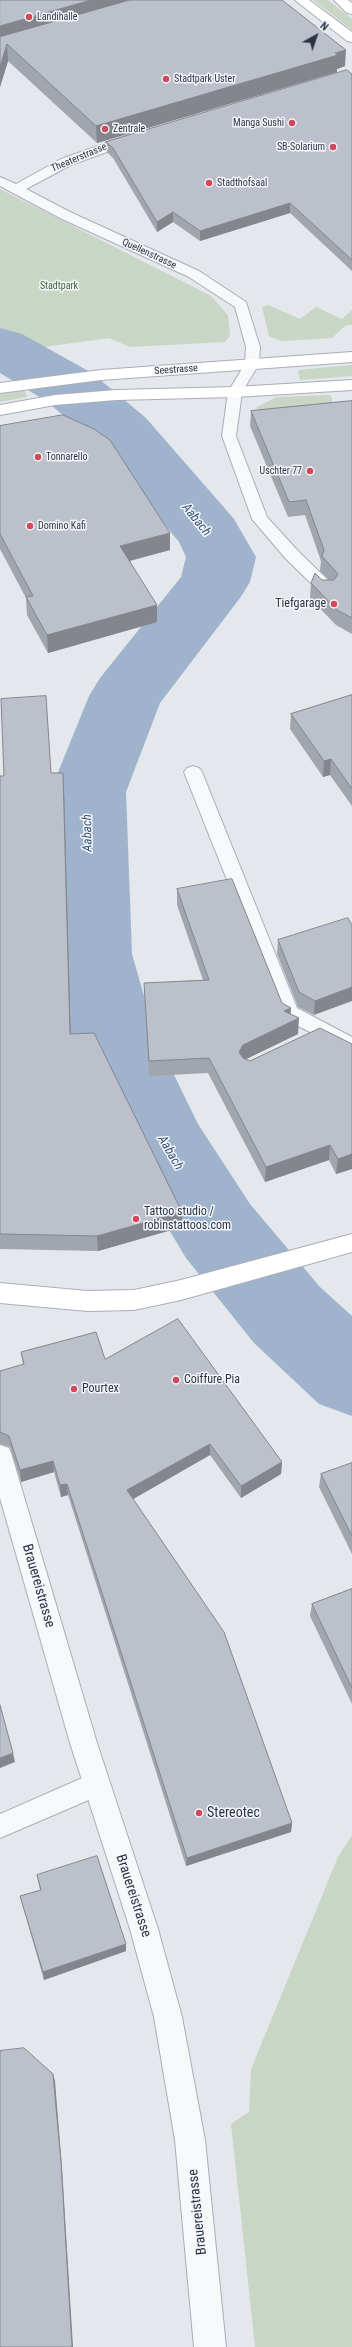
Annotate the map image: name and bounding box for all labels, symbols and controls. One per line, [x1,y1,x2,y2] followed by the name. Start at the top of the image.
[37,11,78,23] place label: Landihalle
[24,12,34,22] marker: Landihalle
[296,16,336,56] north arrow
[317,19,331,34] text: N
[174,73,235,85] place label: Stadtpark Uster
[161,74,171,84] marker: Stadtpark Uster
[233,117,284,129] place label: Manga Sushi
[287,118,297,128] marker: Manga Sushi
[113,123,145,135] place label: Zentrale
[100,124,110,134] marker: Zentrale
[49,141,109,175] street label: Theaterstrasse
[277,141,325,153] place label: SB-Solarium
[328,142,338,152] marker: SB-Solarium
[217,177,267,189] place label: Stadthofsaal
[204,178,214,188] marker: Stadthofsaal
[120,236,178,272] street label: Quellenstrasse
[40,280,78,292] park label: Stadtpark
[154,362,198,378] street label: Seestrasse
[46,451,87,463] place label: Tonnarello
[33,452,43,462] marker: Tonnarello
[260,465,302,477] place label: Uschter 77
[305,466,315,476] marker: Uschter 77
[178,501,214,539] water label: Aabach
[38,520,86,532] place label: Domino Kafi
[25,521,35,531] marker: Domino Kafi
[275,597,326,611] place label: Tiefgarage
[329,599,339,609] marker: Tiefgarage
[80,814,96,852] water label: Aabach
[154,1133,186,1173] water label: Aabach
[144,1205,231,1233] place label: Tattoo studio / robinstattoos.com
[131,1214,141,1224] marker: Tattoo studio / robinstattoos.com
[184,1373,240,1387] place label: Coiffure Pia
[171,1375,181,1385] marker: Coiffure Pia
[82,1382,119,1396] place label: Pourtex
[69,1384,79,1394] marker: Pourtex
[18,1542,58,1630] street label: Brauereistrasse
[207,1805,260,1821] place label: Stereotec
[194,1808,204,1818] marker: Stereotec
[112,1852,154,1940] street label: Brauereistrasse
[185,2168,211,2256] street label: Brauereistrasse

